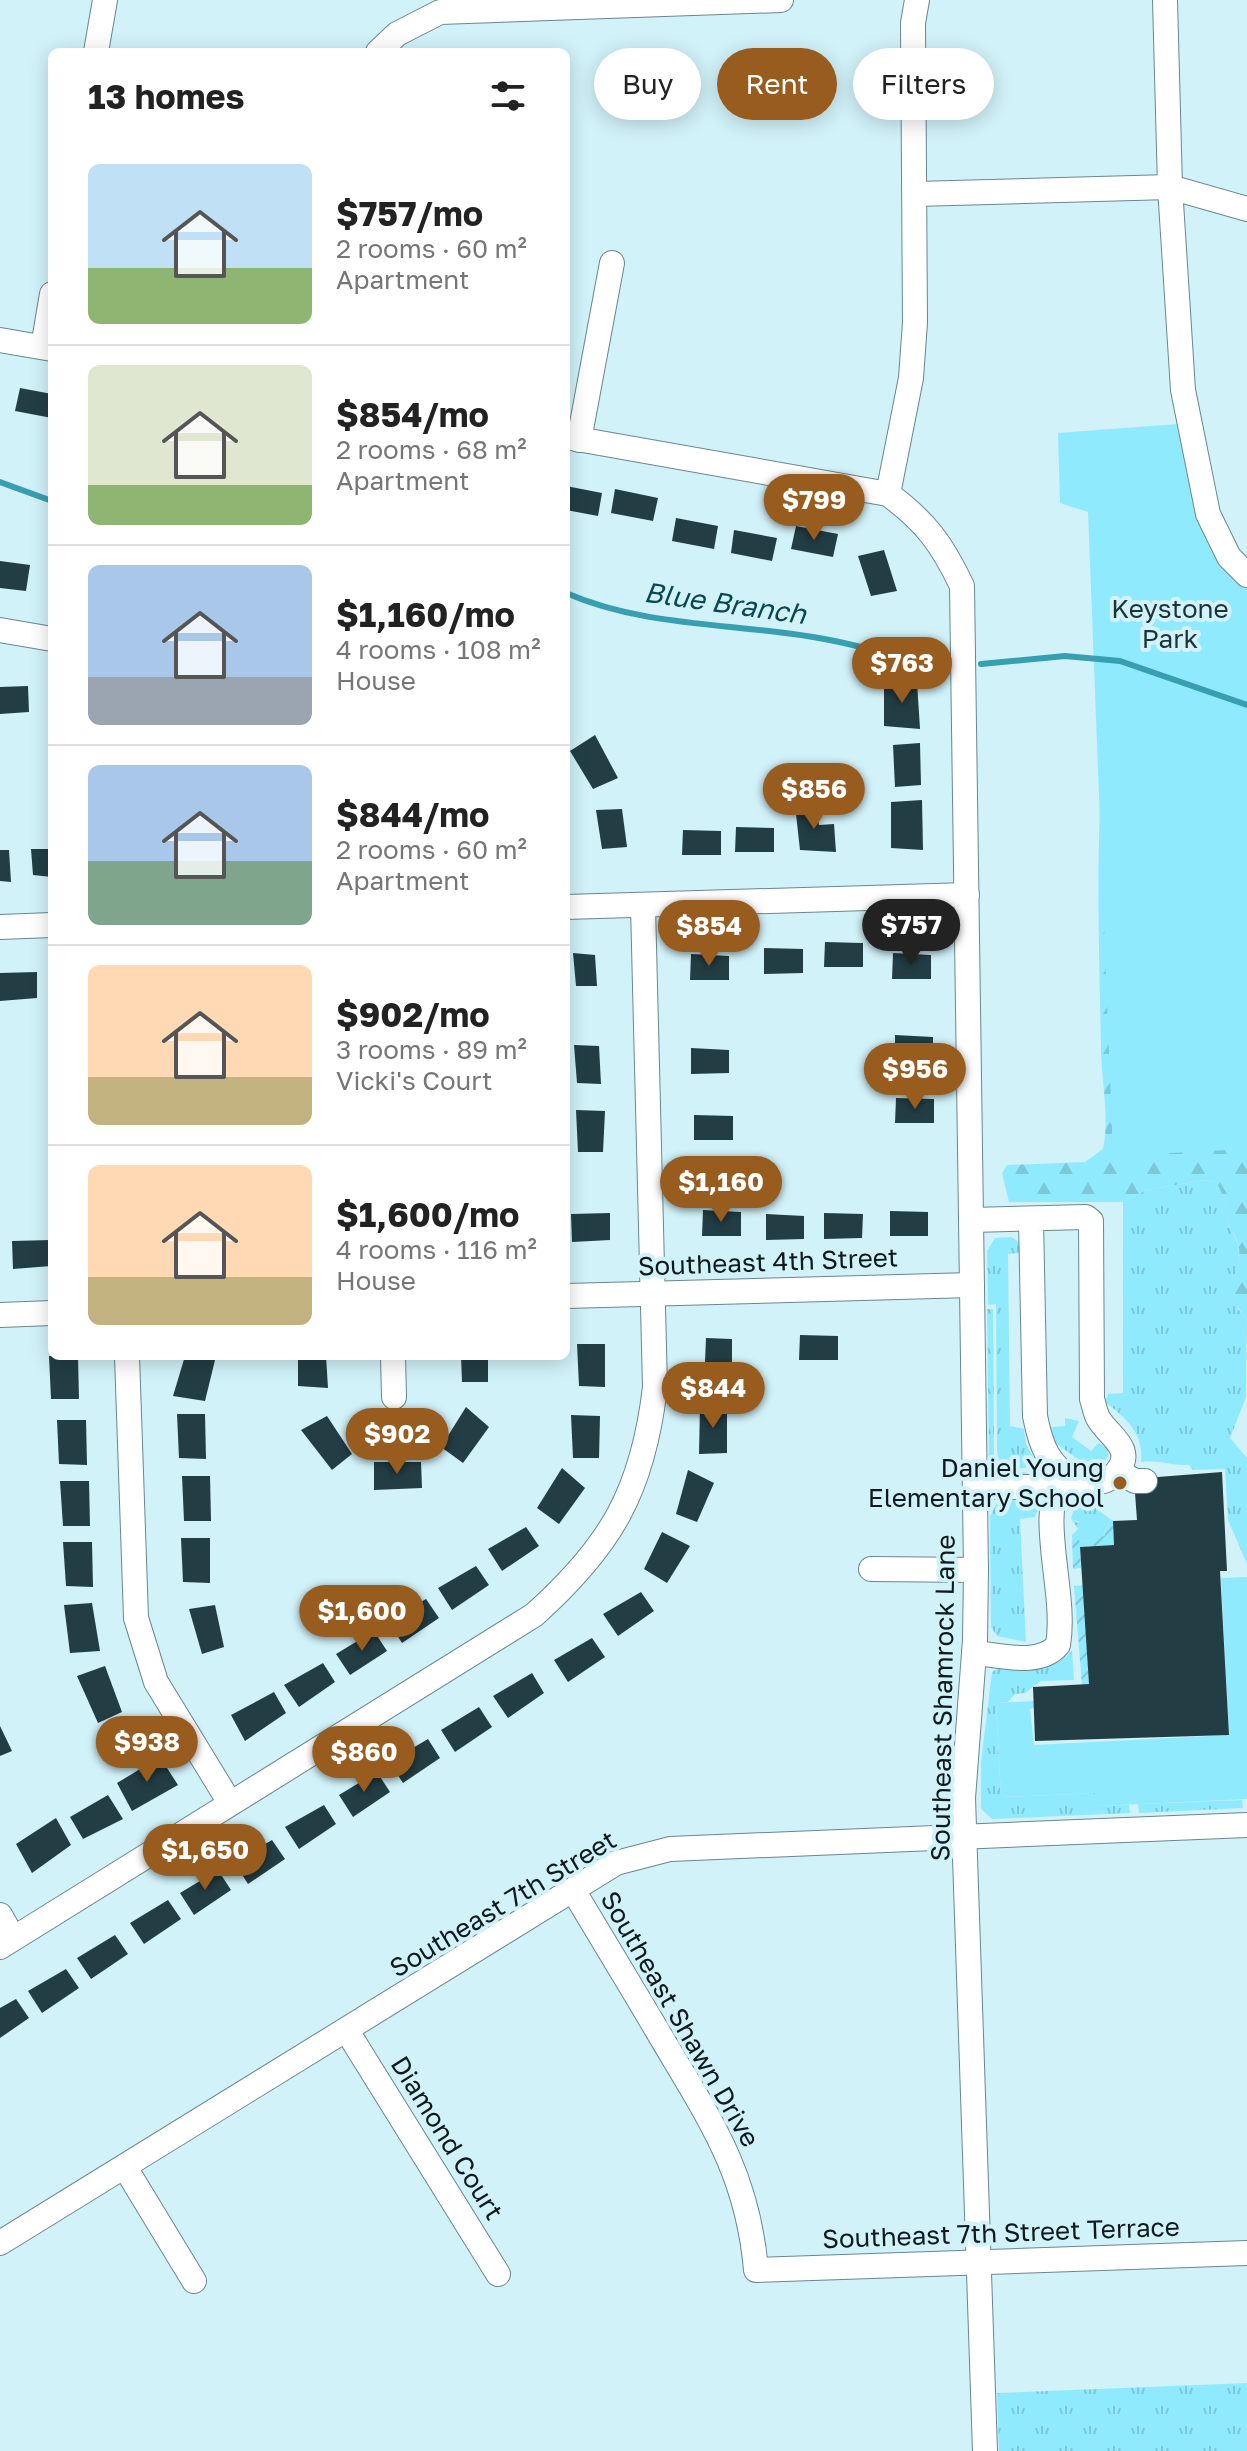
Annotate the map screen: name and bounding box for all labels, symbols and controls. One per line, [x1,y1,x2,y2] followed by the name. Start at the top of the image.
[594,48,701,120] chip: Buy
[717,48,837,120] chip: Rent
[853,48,994,120] chip: Filters
[486,74,530,118] icon: filters
[88,76,245,116] text: 13 homes
[336,193,483,233] text: $757/mo
[152,196,248,292] icon: home
[336,233,527,264] text: 2 rooms · 60 m²
[336,264,469,295] text: Apartment
[336,394,489,434] text: $854/mo
[152,397,248,493] icon: home
[336,434,527,465] text: 2 rooms · 68 m²
[336,465,469,496] text: Apartment
[767,474,861,542] pin: $799
[782,484,846,515] text: $799
[642,575,810,630] water label: Blue Branch
[1111,593,1229,654] park label: Keystone Park
[336,594,515,634] text: $1,160/mo
[152,597,248,693] icon: home
[336,634,541,665] text: 4 rooms · 108 m²
[855,637,949,705] pin: $763
[870,647,934,678] text: $763
[336,665,416,696] text: House
[767,763,861,831] pin: $856
[781,773,847,804] text: $856
[336,794,490,834] text: $844/mo
[152,797,248,893] icon: home
[336,834,527,865] text: 2 rooms · 60 m²
[336,865,469,896] text: Apartment
[864,899,958,967] pin: $757
[662,900,756,968] pin: $854
[880,909,942,940] text: $757
[676,910,742,941] text: $854
[336,994,490,1034] text: $902/mo
[152,997,248,1093] icon: home
[336,1034,527,1065] text: 3 rooms · 89 m²
[868,1043,962,1111] pin: $956
[882,1053,948,1084] text: $956
[336,1065,492,1096] text: Vicki's Court
[656,1156,786,1224] pin: $1,160
[678,1166,764,1197] text: $1,160
[336,1194,519,1234] text: $1,600/mo
[152,1197,248,1293] icon: home
[336,1234,537,1265] text: 4 rooms · 116 m²
[637,1241,899,1282] street label: Southeast 4th Street
[336,1265,416,1296] text: House
[666,1362,760,1430] pin: $844
[680,1372,746,1403] text: $844
[350,1408,444,1476] pin: $902
[364,1418,430,1449] text: $902
[868,1452,1104,1513] place label: Daniel Young Elementary School
[1111,1474,1129,1492] marker: Daniel Young Elementary School
[924,1534,961,1862] street label: Southeast Shamrock Lane
[297,1585,427,1653] pin: $1,600
[317,1595,407,1626] text: $1,600
[100,1716,194,1784] pin: $938
[114,1726,180,1757] text: $938
[317,1726,411,1794] pin: $860
[330,1736,398,1767] text: $860
[140,1824,270,1892] pin: $1,650
[384,1824,621,1983] street label: Southeast 7th Street
[161,1834,249,1865] text: $1,650
[595,1885,766,2152] street label: Southeast Shawn Drive
[385,2050,510,2225] street label: Diamond Court
[822,2211,1180,2254] street label: Southeast 7th Street Terrace

